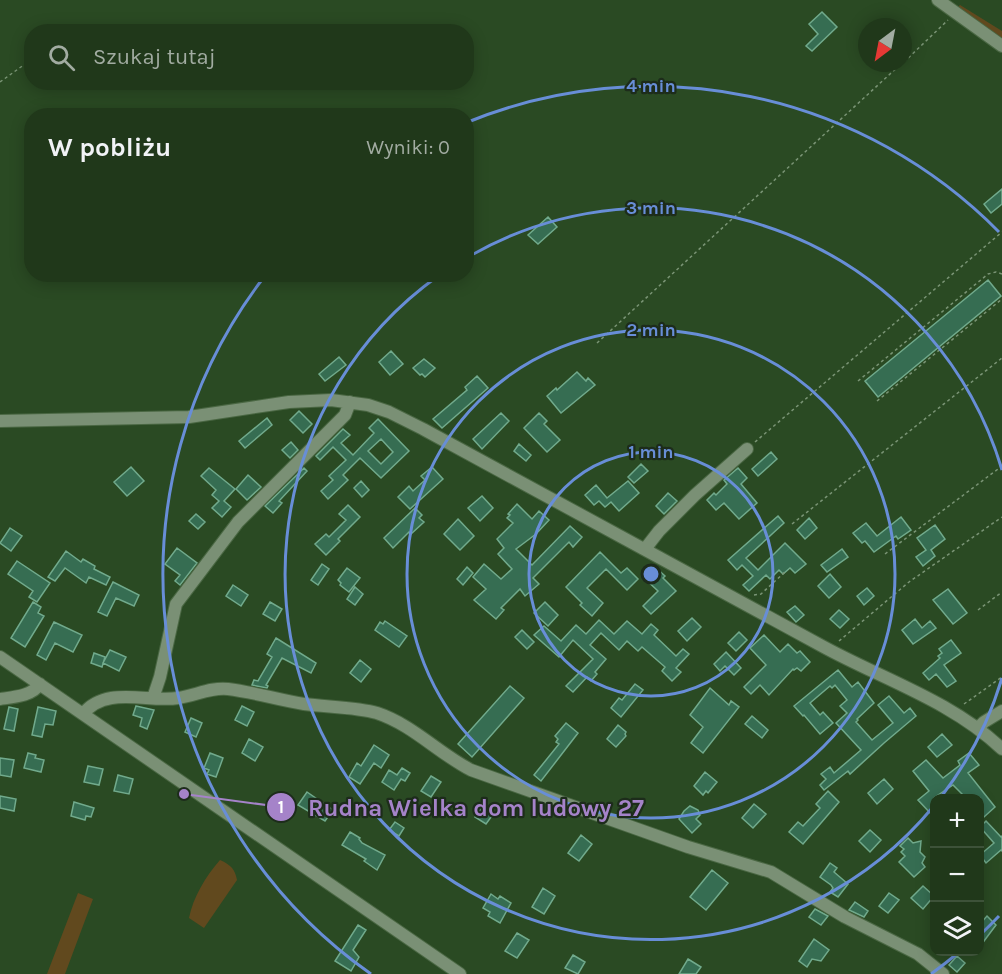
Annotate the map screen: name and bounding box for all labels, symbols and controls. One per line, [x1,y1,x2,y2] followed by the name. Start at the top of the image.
[858,18,912,72] north arrow
[24,24,474,90] search box
[45,41,78,74] icon: search
[93,44,216,70] text: Szukaj tutaj
[626,75,676,97] text: 4 min
[48,132,171,163] text: W pobliżu
[366,136,450,159] text: Wyniki: 0
[626,197,676,219] text: 3 min
[626,319,676,341] text: 2 min
[628,441,674,463] text: 1 min
[641,564,661,584] centre of rings
[266,786,656,828] callout: Rudna Wielka dom ludowy 27
[308,794,644,822] text: Rudna Wielka dom ludowy 27
[930,794,984,956] map controls
[930,794,984,848] button: +
[278,796,284,818] text: 1
[930,848,984,902] button: −
[930,902,984,956] button: layers

